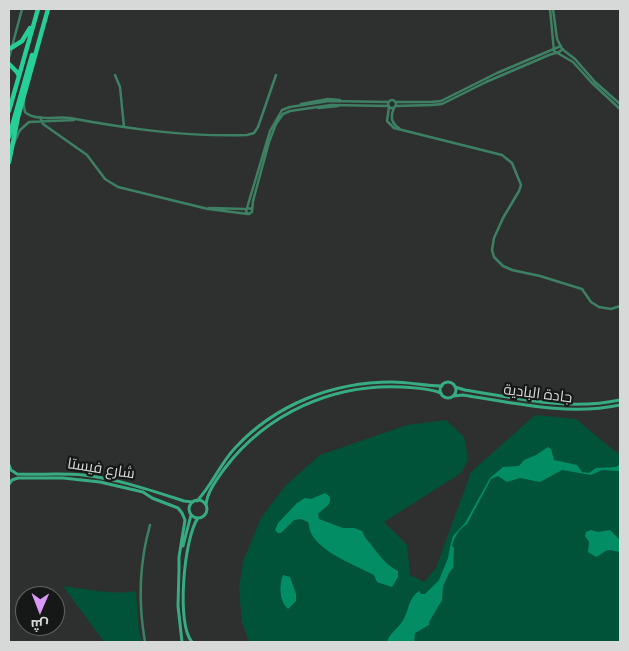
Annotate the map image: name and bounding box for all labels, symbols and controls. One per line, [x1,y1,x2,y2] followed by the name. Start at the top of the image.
[503,381,573,407] street label: جادة البادية
[66,455,136,483] street label: شارع فيستا
[15,586,65,636] north arrow
[31,616,49,635] text: ش

